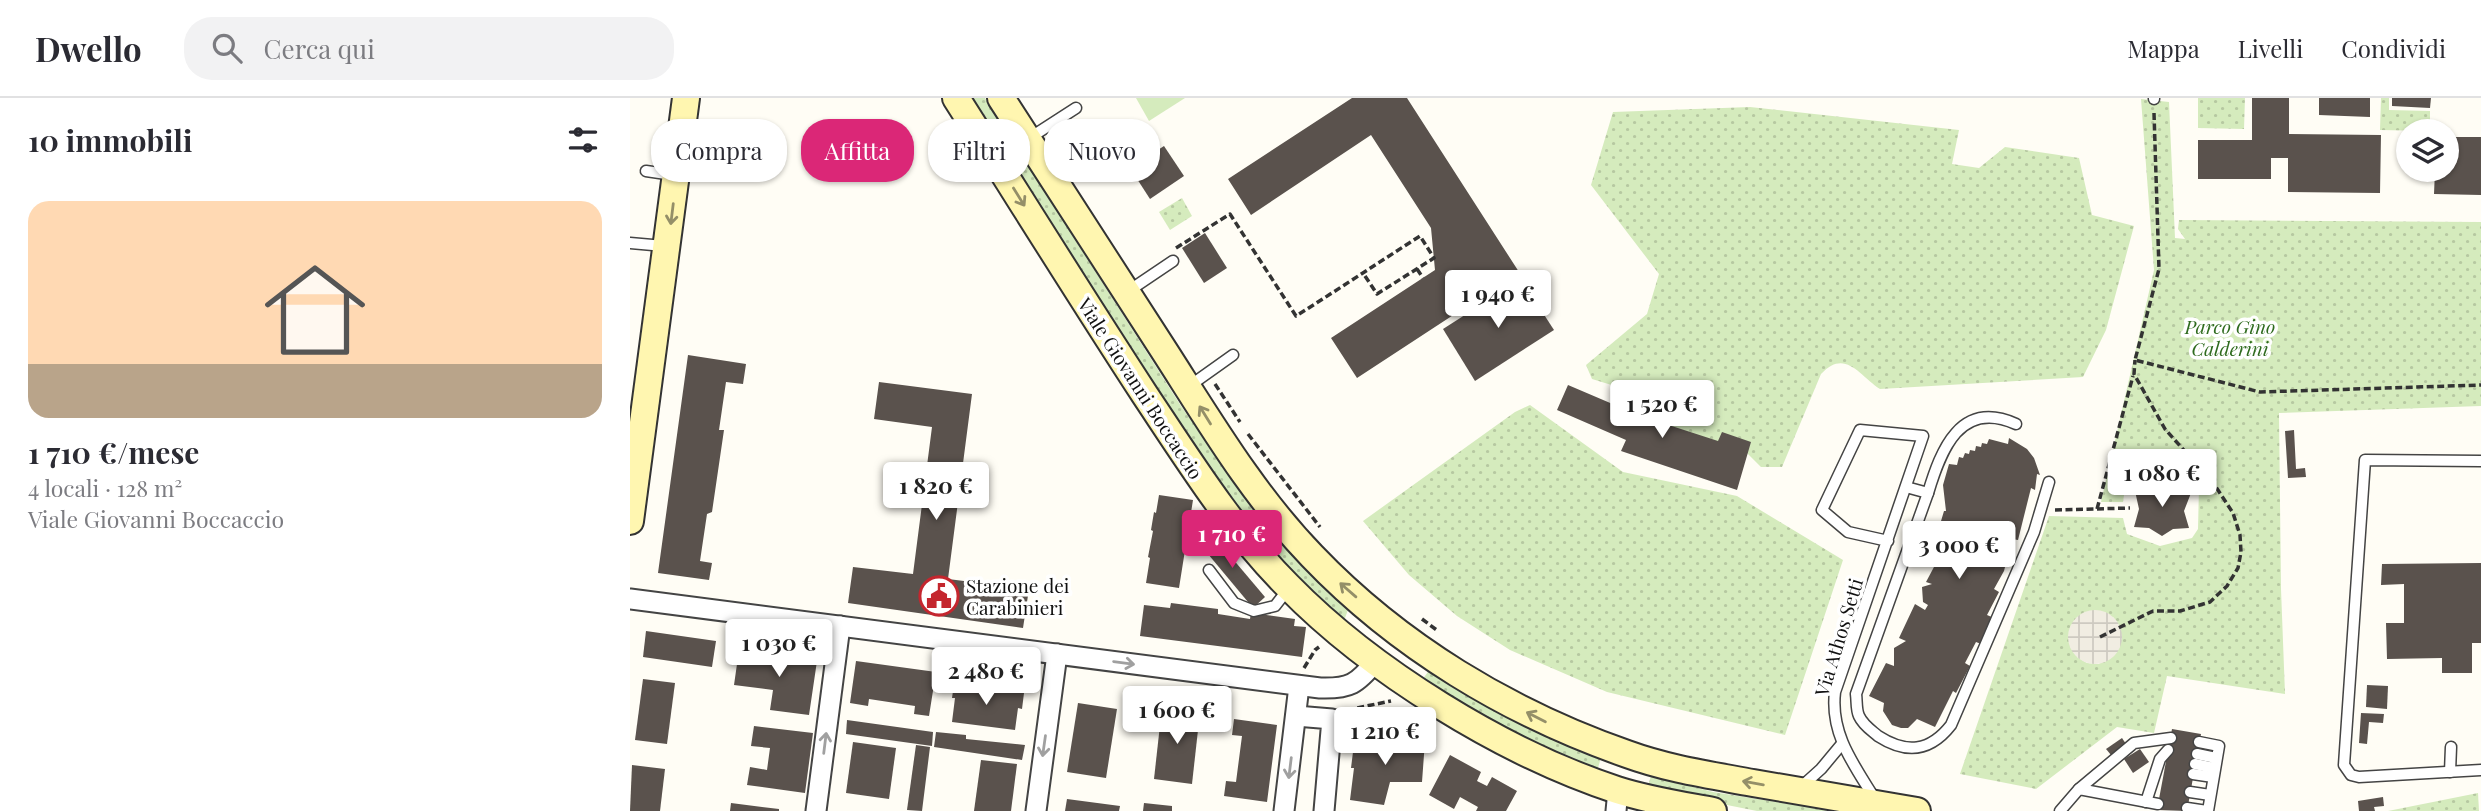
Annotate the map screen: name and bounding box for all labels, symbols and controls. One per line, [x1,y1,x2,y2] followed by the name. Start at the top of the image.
[184,17,674,80] search box
[35,26,142,70] text: Dwello
[208,29,246,67] icon: search
[264,31,375,66] text: Cerca qui
[2127,32,2200,64] text: Mappa
[2238,32,2303,64] text: Livelli
[2341,32,2446,64] text: Condividi
[651,119,787,182] chip: Compra
[801,119,914,182] chip: Affitta
[928,119,1030,182] chip: Filtri
[1044,119,1160,182] chip: Nuovo
[2396,119,2459,182] map controls
[2396,119,2459,182] button: layers
[28,120,192,160] text: 10 immobili
[564,121,602,159] icon: filters
[1012,186,1026,206] one-way arrow
[665,203,678,225] one-way arrow
[252,247,378,373] icon: home
[1433,271,1563,330] pin: 1 940 €
[1461,277,1535,308] text: 1 940 €
[1072,291,1210,484] street label: Viale Giovanni Boccaccio
[2184,313,2275,361] park label: Parco Gino Calderini
[1597,380,1727,440] pin: 1 520 €
[1626,387,1698,418] text: 1 520 €
[1197,406,1212,425] one-way arrow
[28,432,199,472] text: 1 710 €/mese
[2097,450,2227,509] pin: 1 080 €
[2124,456,2200,487] text: 1 080 €
[871,462,1001,522] pin: 1 820 €
[899,469,973,500] text: 1 820 €
[28,472,182,503] text: 4 locali · 128 m²
[28,503,284,534] text: Viale Giovanni Boccaccio
[1167,510,1297,570] pin: 1 710 €
[1198,517,1266,548] text: 1 710 €
[1894,522,2024,581] pin: 3 000 €
[1918,528,2000,559] text: 3 000 €
[966,572,1070,620] place label: Stazione dei Carabinieri
[1807,574,1868,700] street label: Via Athos Setti
[918,575,960,617] public building icon: Stazione dei Carabinieri
[1340,582,1357,599] one-way arrow
[714,620,844,679] pin: 1 030 €
[741,626,817,657] text: 1 030 €
[921,648,1051,707] pin: 2 480 €
[948,654,1024,685] text: 2 480 €
[1112,657,1135,670] one-way arrow
[1112,686,1242,746] pin: 1 600 €
[1139,693,1215,724] text: 1 600 €
[1320,708,1450,767] pin: 1 210 €
[1526,710,1547,724] one-way arrow
[1350,714,1420,745] text: 1 210 €
[818,732,831,755] one-way arrow
[1038,734,1051,757] one-way arrow
[1283,756,1296,778] one-way arrow
[1742,775,1765,789] one-way arrow

